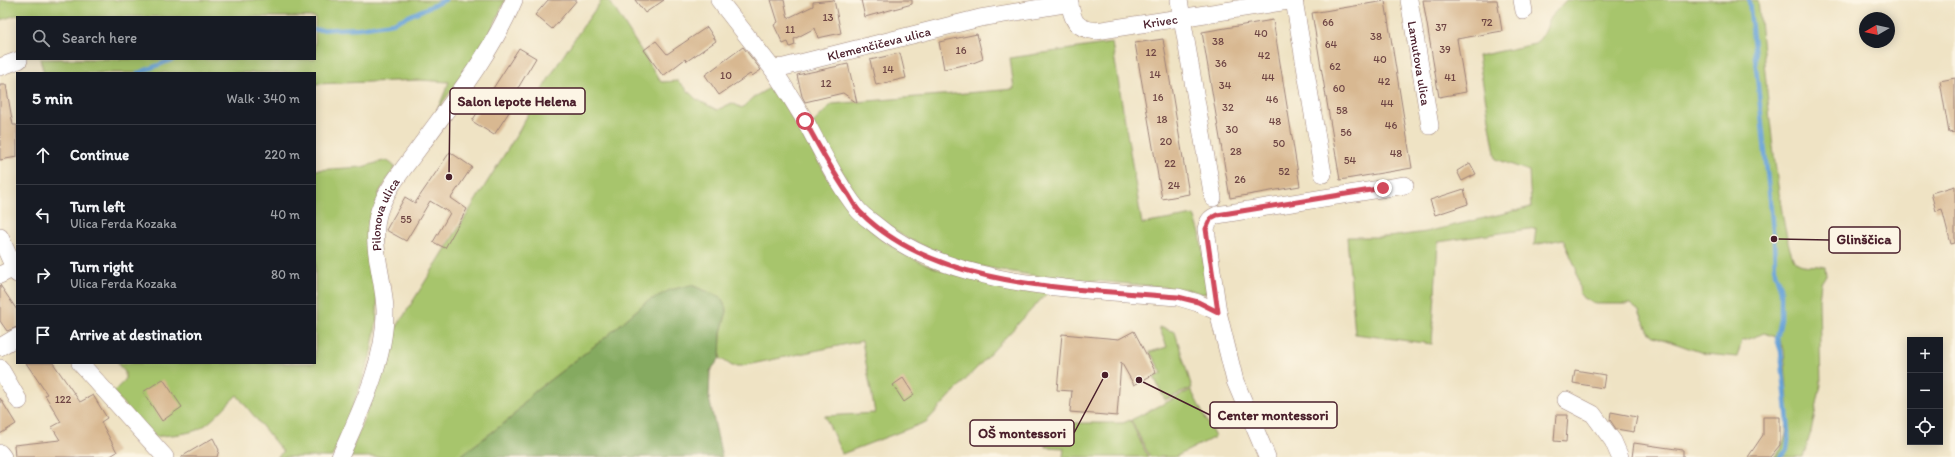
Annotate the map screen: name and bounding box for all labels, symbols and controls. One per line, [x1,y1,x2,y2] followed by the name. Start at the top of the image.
[822,11,834,24] house number: 13
[1142,11,1179,31] street label: Krivec
[1859,12,1895,48] north arrow
[16,16,316,60] search box
[1322,16,1334,29] house number: 66
[1481,16,1493,29] house number: 72
[1405,20,1434,107] street label: Lamutova ulica
[1435,21,1447,34] house number: 37
[785,23,795,36] house number: 11
[826,23,933,63] street label: Klemenčičeva ulica
[30,27,52,49] icon: search
[1254,27,1268,40] house number: 40
[62,29,137,47] text: Search here
[1370,30,1382,43] house number: 38
[1212,35,1224,48] house number: 38
[1325,38,1338,51] house number: 64
[1439,43,1451,56] house number: 39
[956,44,967,57] house number: 16
[1146,46,1157,59] house number: 12
[1258,49,1270,62] house number: 42
[1373,53,1387,66] house number: 40
[1215,57,1227,70] house number: 36
[1329,60,1341,73] house number: 62
[882,63,894,76] house number: 14
[1149,68,1161,81] house number: 14
[720,69,732,82] house number: 10
[1261,71,1275,84] house number: 44
[1444,71,1456,84] house number: 41
[1378,75,1390,88] house number: 42
[821,77,832,90] house number: 12
[1219,79,1232,92] house number: 34
[1333,82,1346,95] house number: 60
[32,88,72,108] text: 5 min
[450,88,585,114] callout: Salon lepote Helena
[227,91,300,106] text: Walk · 340 m
[1153,91,1164,104] house number: 16
[457,93,577,110] text: Salon lepote Helena
[1266,93,1278,106] house number: 46
[1380,97,1394,110] house number: 44
[1222,101,1234,114] house number: 32
[1336,104,1348,117] house number: 58
[796,112,814,130] route start
[1156,113,1168,126] house number: 18
[1269,115,1281,128] house number: 48
[1385,119,1397,132] house number: 46
[1226,123,1239,136] house number: 30
[1340,126,1352,139] house number: 56
[1160,135,1173,148] house number: 20
[1273,137,1285,150] house number: 50
[32,144,54,166] icon: ahead
[1230,145,1242,158] house number: 28
[70,146,129,164] text: Continue
[264,147,300,162] text: 220 m
[1390,147,1402,160] house number: 48
[1344,154,1357,167] house number: 54
[1164,157,1176,170] house number: 22
[1278,165,1290,178] house number: 52
[1234,173,1246,186] house number: 26
[368,174,402,252] street label: Pilonova ulica
[1168,179,1181,192] house number: 24
[1374,179,1392,197] route end
[70,198,125,216] text: Turn left
[32,204,54,226] icon: left
[270,207,300,222] text: 40 m
[400,213,412,226] house number: 55
[70,216,177,231] text: Ulica Ferda Kozaka
[1829,227,1900,253] callout: Glinščica
[1837,231,1892,248] text: Glinščica
[70,258,134,276] text: Turn right
[32,264,54,286] icon: right
[271,267,300,282] text: 80 m
[70,276,177,291] text: Ulica Ferda Kozaka
[32,324,54,346] icon: arrive
[70,326,202,344] text: Arrive at destination
[1907,337,1943,445] map controls
[1907,337,1943,373] button: +
[1907,373,1943,409] button: −
[55,393,72,406] house number: 122
[1210,402,1337,428] callout: Center montessori
[1217,407,1329,424] text: Center montessori
[1907,409,1943,445] button: locate
[970,420,1074,446] callout: OŠ montessori
[978,425,1066,442] text: OŠ montessori

